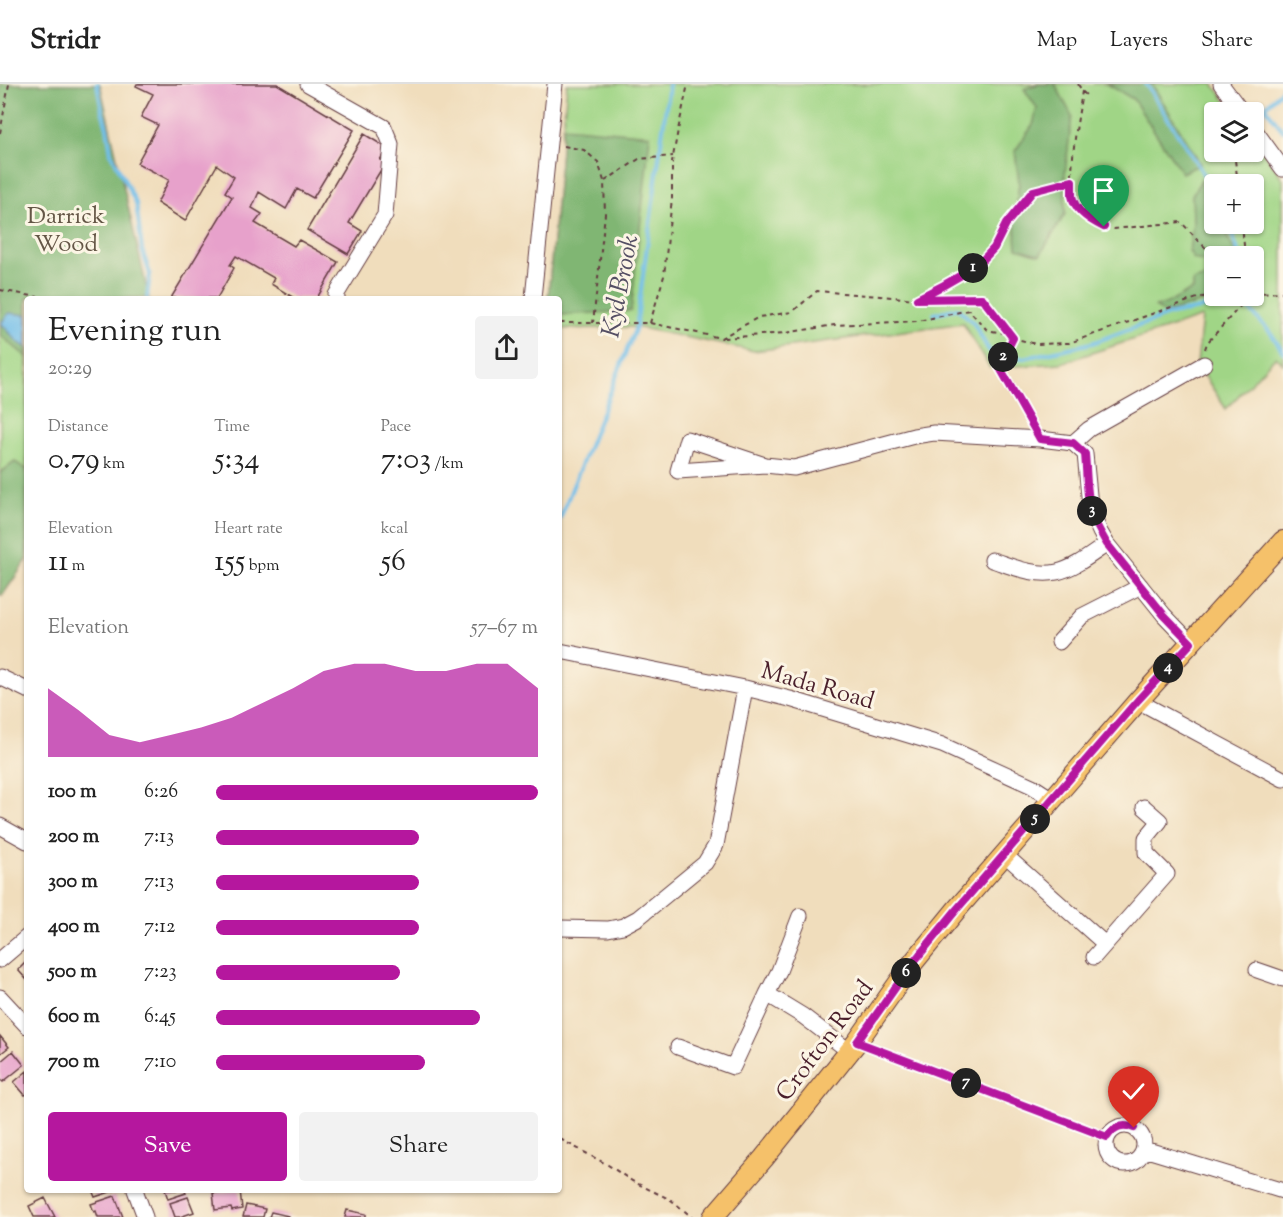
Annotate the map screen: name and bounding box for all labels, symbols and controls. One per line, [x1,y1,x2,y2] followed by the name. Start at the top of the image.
[30,21,101,61] text: Stridr
[1037,26,1077,56] text: Map
[1110,26,1168,56] text: Layers
[1201,26,1253,56] text: Share
[1204,102,1264,306] map controls
[1204,102,1264,162] button: layers
[1078,165,1129,227] pin
[1087,174,1120,207] icon: arrive
[1204,174,1264,234] button: +
[27,200,105,262] park label: Darrick Wood
[593,232,650,341] water label: Kyd Brook
[1204,246,1264,306] button: −
[958,253,988,283] pin: 1
[970,256,976,279] text: 1
[48,308,222,356] text: Evening run
[475,316,538,379] button: share
[988,342,1018,372] pin: 2
[999,345,1007,368] text: 2
[48,355,92,384] text: 20:29
[48,416,108,439] text: Distance
[214,416,250,439] text: Time
[381,416,411,439] text: Pace
[48,439,100,482] text: 0.79
[214,439,260,482] text: 5:34
[381,439,431,482] text: 7:03
[100,453,125,476] text: km
[431,453,464,476] text: /km
[1077,496,1107,526] pin: 3
[1089,499,1095,522] text: 3
[48,518,113,541] text: Elevation
[214,518,283,541] text: Heart rate
[381,518,408,541] text: kcal
[48,541,68,584] text: 11
[214,541,245,584] text: 155
[381,541,406,584] text: 56
[68,555,85,578] text: m
[245,555,279,578] text: bpm
[48,614,129,643] text: Elevation
[471,614,538,643] text: 57–67 m
[1153,653,1183,683] pin: 4
[757,655,879,719] street label: Mada Road
[1164,656,1172,679] text: 4
[48,778,97,807] text: 100 m
[144,778,178,807] text: 6:26
[1020,804,1050,834] pin: 5
[1032,807,1038,830] text: 5
[48,823,99,852] text: 200 m
[144,823,174,852] text: 7:13
[48,868,98,897] text: 300 m
[144,868,174,897] text: 7:13
[48,913,100,942] text: 400 m
[144,913,175,942] text: 7:12
[48,958,97,987] text: 500 m
[144,958,177,987] text: 7:23
[891,958,921,988] pin: 6
[902,961,910,984] text: 6
[769,973,883,1109] street label: Crofton Road
[48,1003,100,1032] text: 600 m
[144,1003,176,1032] text: 6:45
[48,1048,100,1077] text: 700 m
[144,1048,176,1077] text: 7:10
[1108,1066,1159,1128] pin
[951,1068,981,1098] pin: 7
[962,1071,970,1094] text: 7
[1117,1075,1150,1108] icon: check
[48,1112,287,1181] button: Save
[299,1112,538,1181] button: Share

